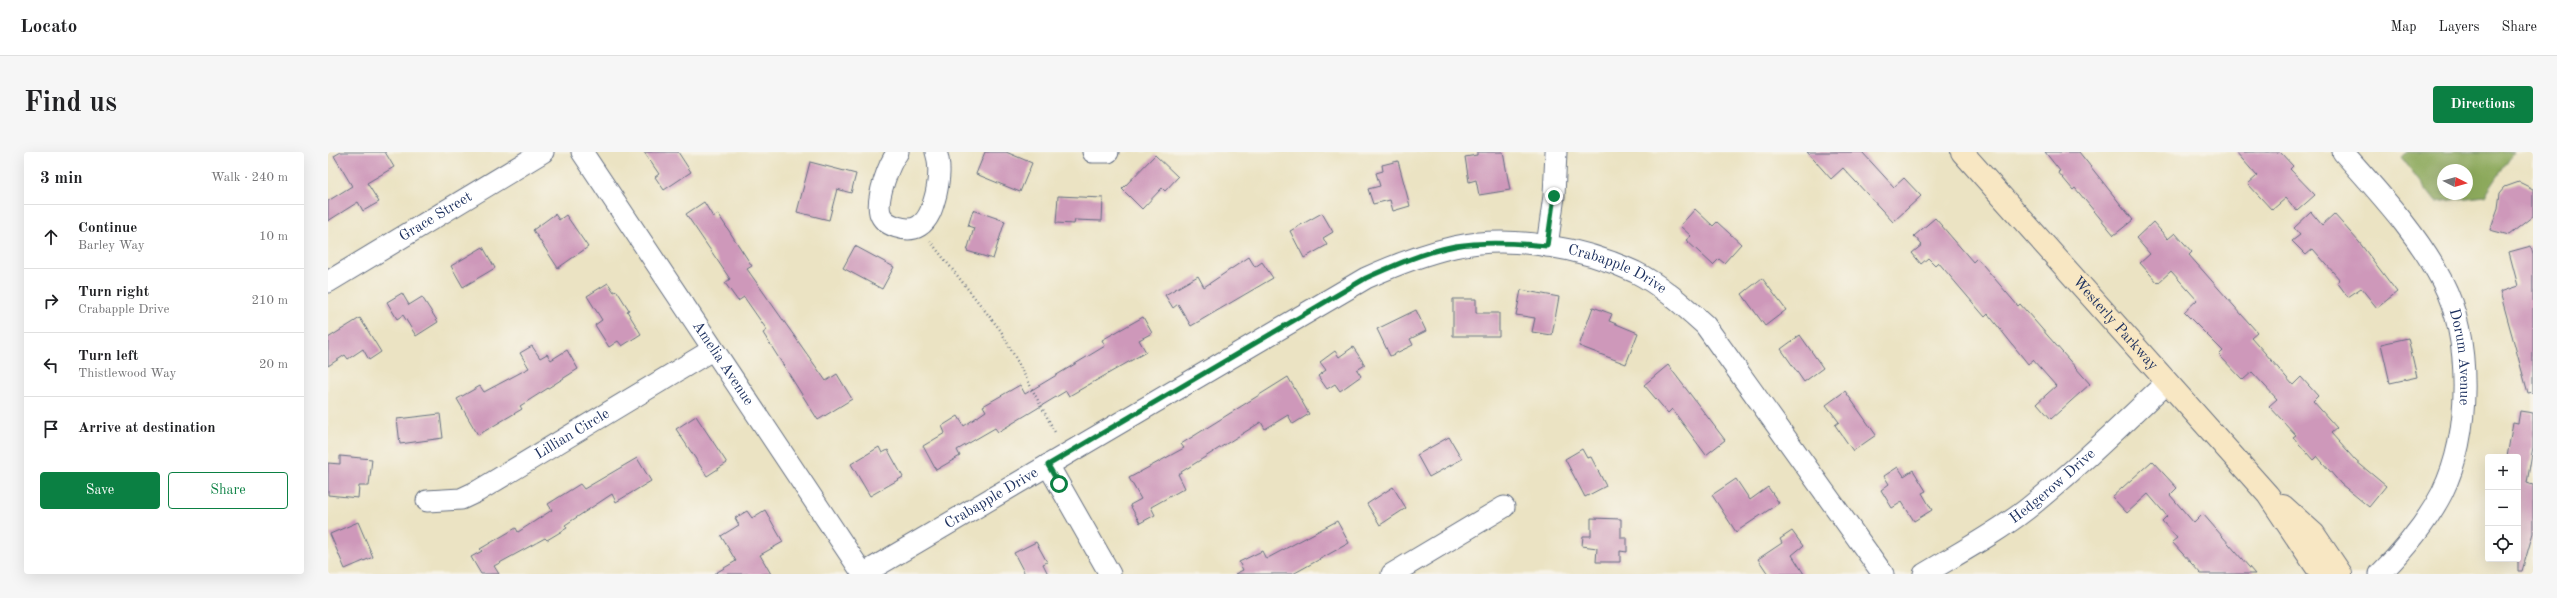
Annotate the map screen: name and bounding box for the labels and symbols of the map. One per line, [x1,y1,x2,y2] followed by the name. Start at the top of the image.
[2437,164,2473,200] north arrow
[1545,187,1563,205] route end
[397,189,475,244] street label: Grace Street
[1567,242,1669,297] street label: Crabapple Drive
[2070,274,2161,373] street label: Westerly Parkway
[2446,307,2472,406] street label: Dorum Avenue
[689,319,756,408] street label: Amelia Avenue
[533,406,612,462] street label: Lillian Circle
[2007,446,2098,527] street label: Hedgerow Drive
[942,465,1041,532] street label: Crabapple Drive
[1050,475,1068,493] route start

